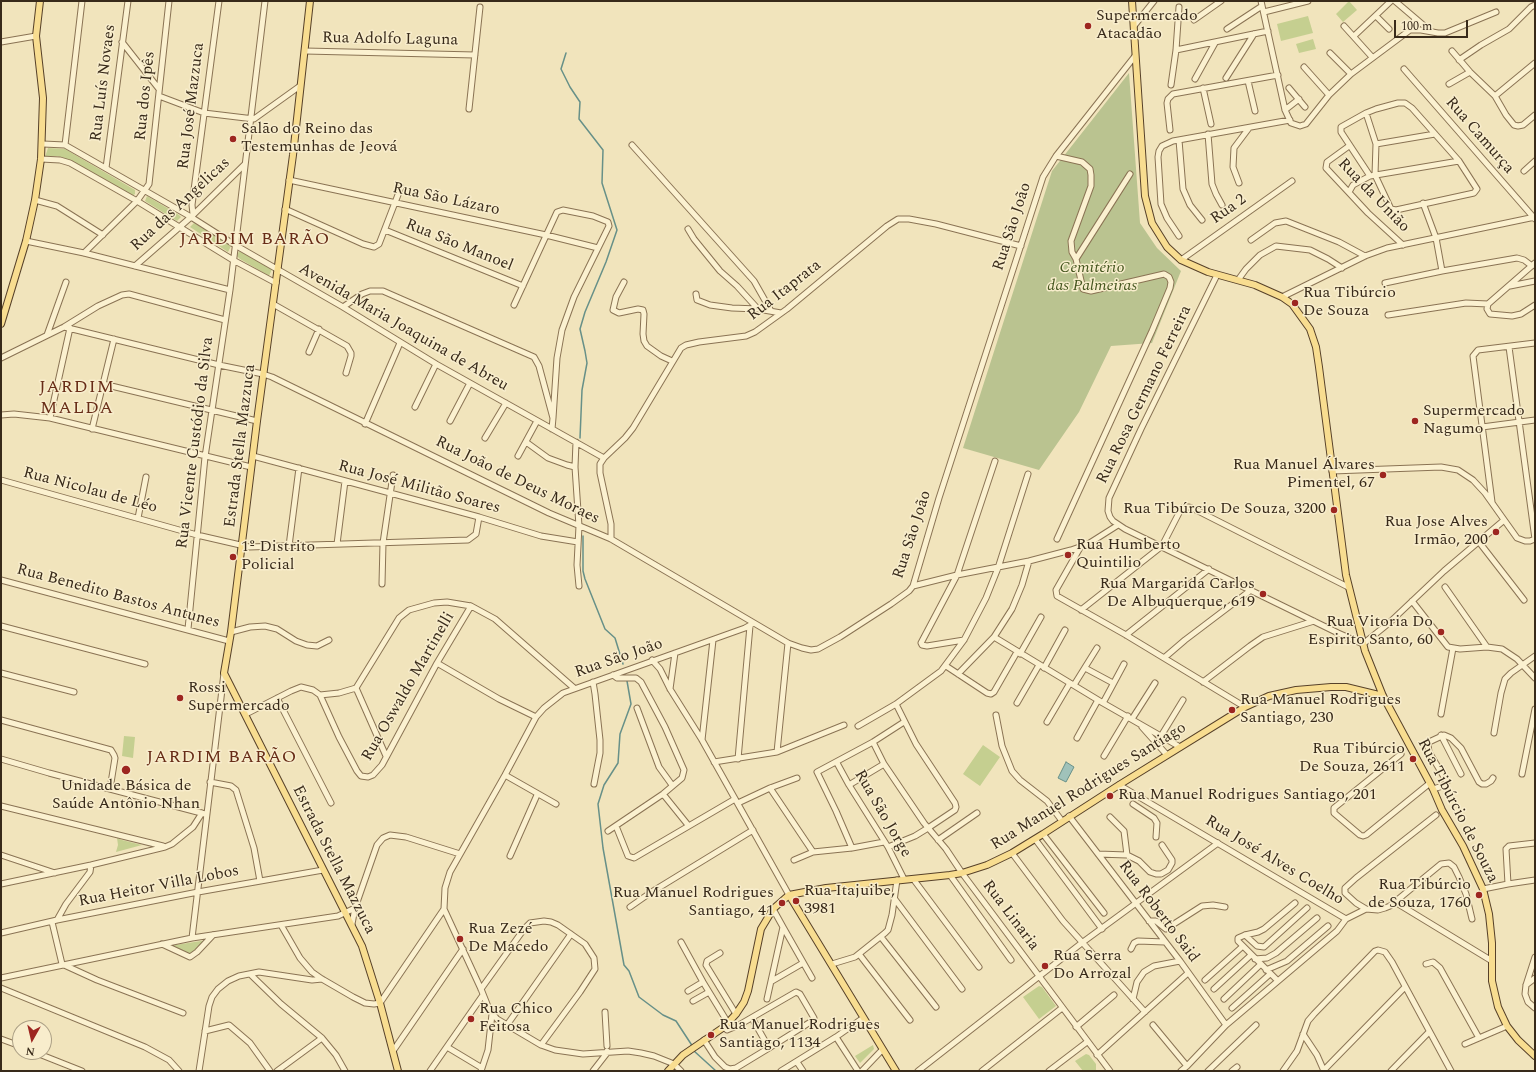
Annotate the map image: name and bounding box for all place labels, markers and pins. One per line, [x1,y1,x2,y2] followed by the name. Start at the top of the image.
[1096,7,1198,45] place label: Supermercado Atacadão
[1083,21,1093,31] marker: Supermercado Atacadão
[241,120,397,158] place label: Salão do Reino das Testemunhas de Jeová
[228,134,238,144] marker: Salão do Reino das Testemunhas de Jeová
[1303,284,1396,322] place label: Rua Tibúrcio De Souza
[1290,298,1300,308] marker: Rua Tibúrcio De Souza
[1423,402,1525,440] place label: Supermercado Nagumo
[1410,416,1420,426] marker: Supermercado Nagumo
[1233,456,1375,494] place label: Rua Manuel Álvares Pimentel, 67
[1378,470,1388,480] marker: Rua Manuel Álvares Pimentel, 67
[1123,500,1326,520] place label: Rua Tibúrcio De Souza, 3200
[1329,505,1339,515] marker: Rua Tibúrcio De Souza, 3200
[1385,513,1488,551] place label: Rua Jose Alves Irmão, 200
[1491,527,1501,537] marker: Rua Jose Alves Irmão, 200
[1076,536,1180,574] place label: Rua Humberto Quintilio
[241,538,315,576] place label: 1º Distrito Policial
[1063,550,1073,560] marker: Rua Humberto Quintilio
[228,552,238,562] marker: 1º Distrito Policial
[1100,575,1255,613] place label: Rua Margarida Carlos De Albuquerque, 619
[1258,589,1268,599] marker: Rua Margarida Carlos De Albuquerque, 619
[1308,613,1433,651] place label: Rua Vitoria Do Espirito Santo, 60
[1436,627,1446,637] marker: Rua Vitoria Do Espirito Santo, 60
[188,679,290,717] place label: Rossi Supermercado
[1240,691,1401,729] place label: Rua Manuel Rodrigues Santiago, 230
[175,693,185,703] marker: Rossi Supermercado
[1227,705,1237,715] marker: Rua Manuel Rodrigues Santiago, 230
[1299,740,1405,778] place label: Rua Tibúrcio De Souza, 2611
[1408,754,1418,764] marker: Rua Tibúrcio De Souza, 2611
[120,764,132,776] marker: Unidade Básica de Saúde Antônio Nhan
[52,777,200,815] place label: Unidade Básica de Saúde Antônio Nhan
[1118,786,1377,806] place label: Rua Manuel Rodrigues Santiago, 201
[1105,791,1115,801] marker: Rua Manuel Rodrigues Santiago, 201
[1368,876,1471,914] place label: Rua Tibúrcio de Souza, 1760
[804,882,895,920] place label: Rua Itajuibe, 3981
[613,884,774,922] place label: Rua Manuel Rodrigues Santiago, 41
[1474,890,1484,900] marker: Rua Tibúrcio de Souza, 1760
[791,896,801,906] marker: Rua Itajuibe, 3981
[777,898,787,908] marker: Rua Manuel Rodrigues Santiago, 41
[468,920,548,958] place label: Rua Zezé De Macedo
[455,934,465,944] marker: Rua Zezé De Macedo
[1053,947,1131,985] place label: Rua Serra Do Arrozal
[1040,961,1050,971] marker: Rua Serra Do Arrozal
[479,1000,553,1038] place label: Rua Chico Feitosa
[466,1014,476,1024] marker: Rua Chico Feitosa
[719,1016,880,1054] place label: Rua Manuel Rodrigues Santiago, 1134
[706,1030,716,1040] marker: Rua Manuel Rodrigues Santiago, 1134

